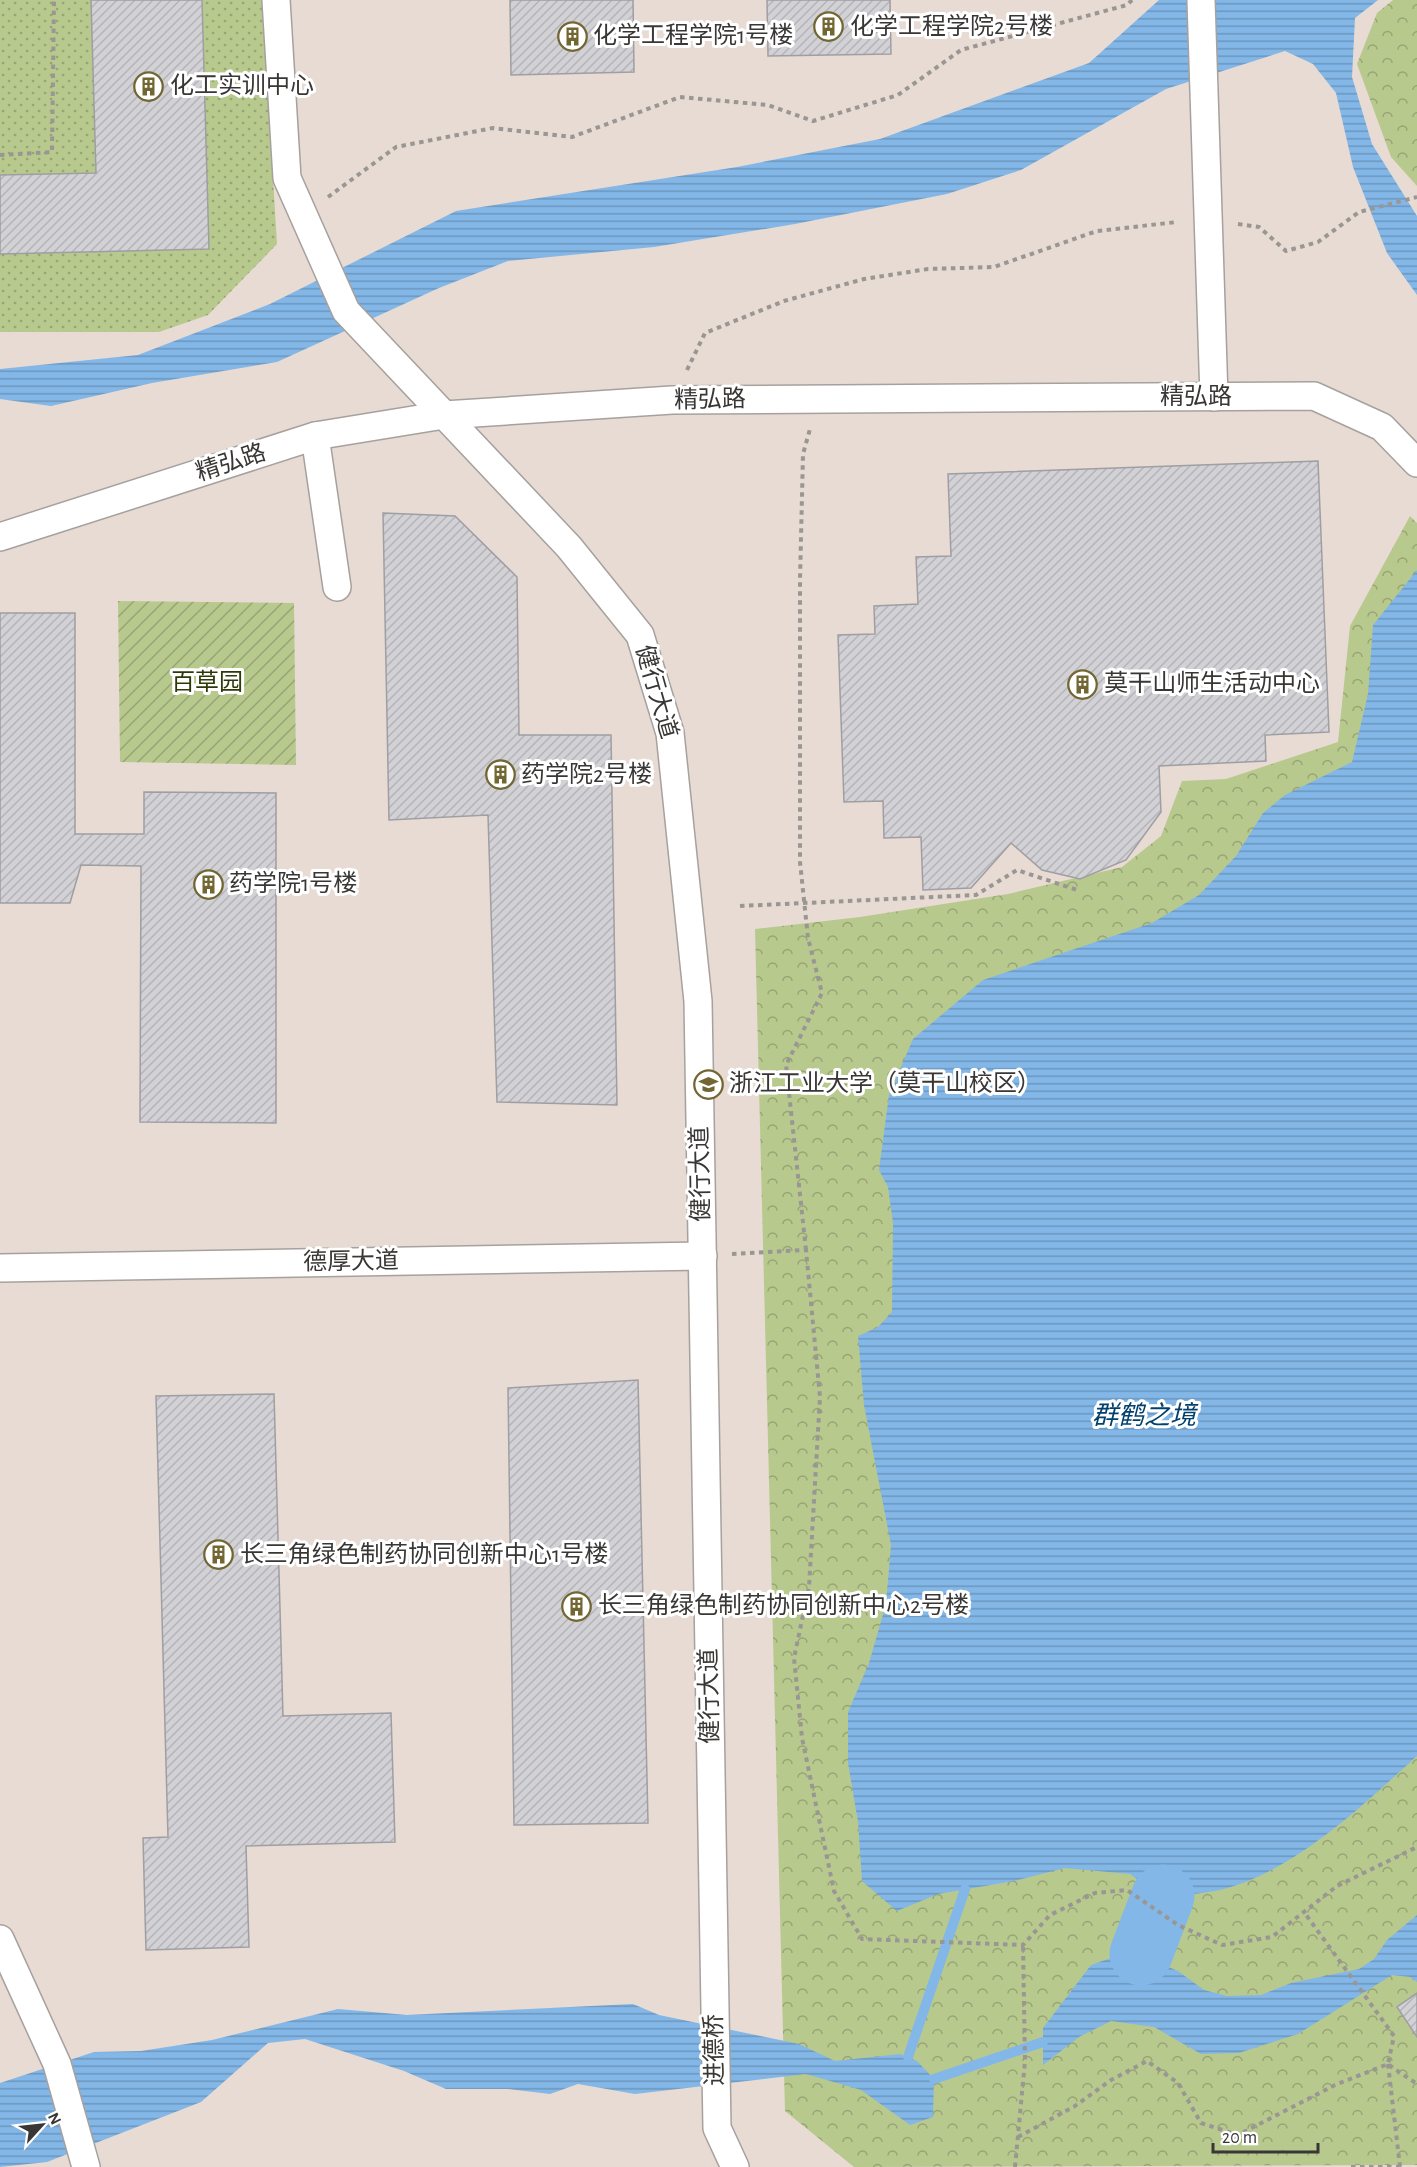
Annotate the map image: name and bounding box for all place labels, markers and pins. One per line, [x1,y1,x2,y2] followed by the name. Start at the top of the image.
[813,11,845,43] building icon: 化学工程学院2号楼
[850,13,1053,39] place label: 化学工程学院2号楼
[556,20,588,52] building icon: 化学工程学院1号楼
[593,22,793,48] place label: 化学工程学院1号楼
[133,70,165,102] building icon: 化工实训中心
[170,72,314,98] place label: 化工实训中心
[1067,668,1099,700] building icon: 莫干山师生活动中心
[1104,670,1320,696] place label: 莫干山师生活动中心
[484,759,516,791] building icon: 药学院2号楼
[521,761,652,787] place label: 药学院2号楼
[192,868,224,900] building icon: 药学院1号楼
[229,870,357,896] place label: 药学院1号楼
[692,1068,724,1100] school or university icon: 浙江工业大学（莫干山校区）
[729,1070,1041,1096] place label: 浙江工业大学（莫干山校区）
[203,1539,235,1571] building icon: 长三角绿色制药协同创新中心1号楼
[240,1541,608,1567] place label: 长三角绿色制药协同创新中心1号楼
[561,1590,593,1622] building icon: 长三角绿色制药协同创新中心2号楼
[598,1592,969,1618] place label: 长三角绿色制药协同创新中心2号楼

